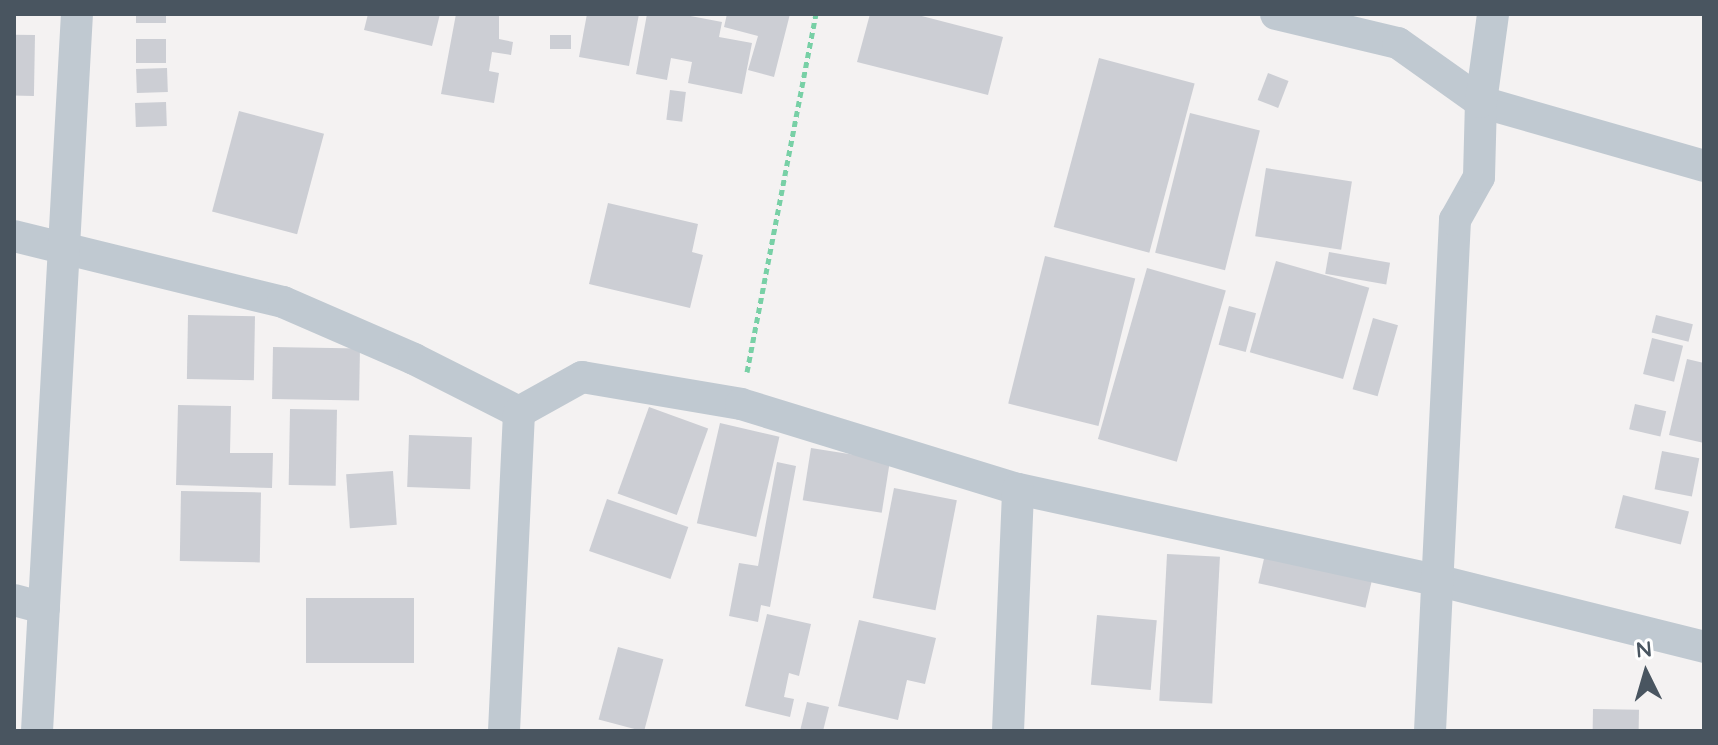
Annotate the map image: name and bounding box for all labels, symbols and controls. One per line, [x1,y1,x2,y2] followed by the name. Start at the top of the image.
[1606,633,1686,713] north arrow
[1635,634,1653,664] text: N

